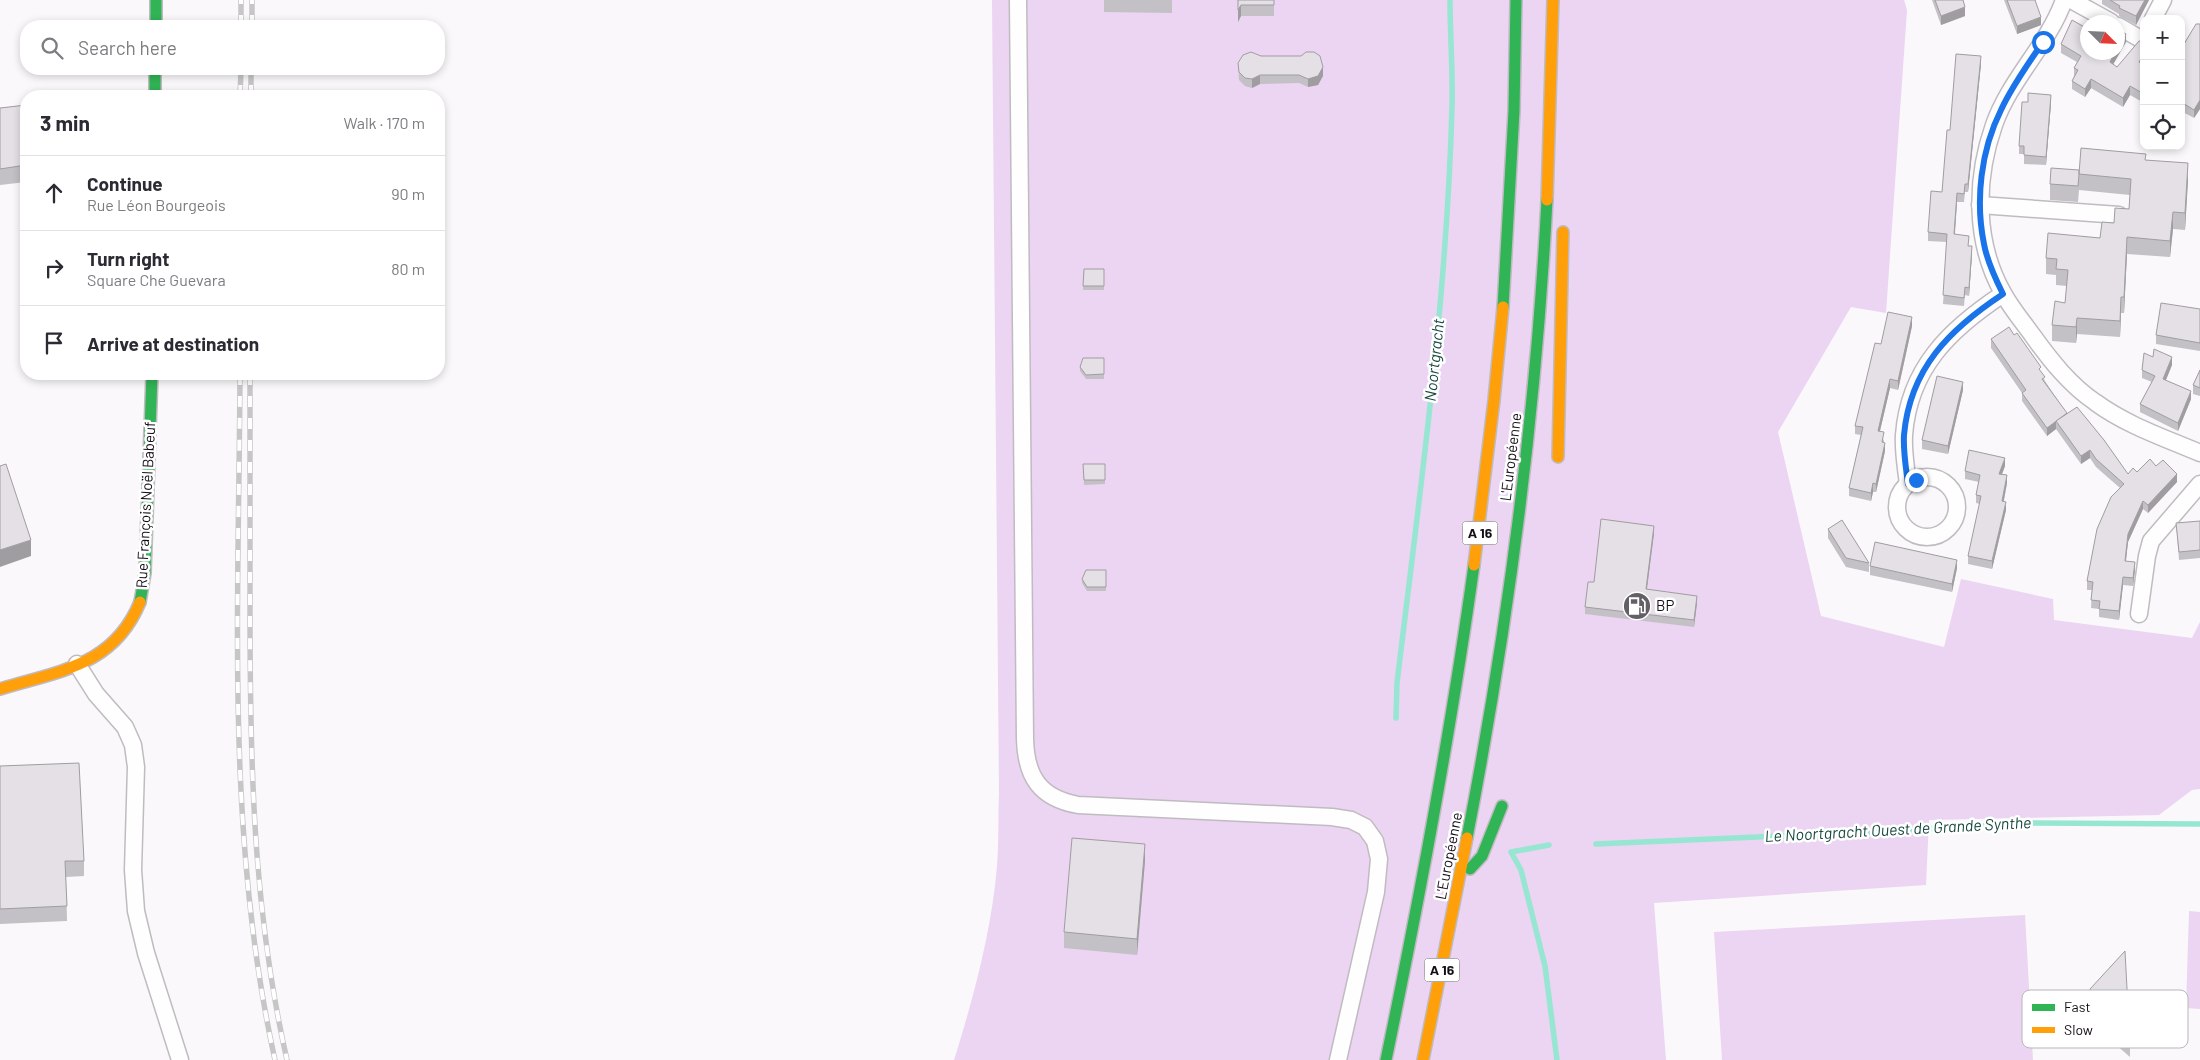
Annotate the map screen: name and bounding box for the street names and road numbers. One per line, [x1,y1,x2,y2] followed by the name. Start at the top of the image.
[1496,412,1524,502] street label: L'Européenne
[132,421,158,589] street label: Rue François Noël Babeuf
[1462,522,1498,544] road number: A 16
[1431,811,1465,901] street label: L'Européenne
[1424,958,1460,982] road number: A 16

